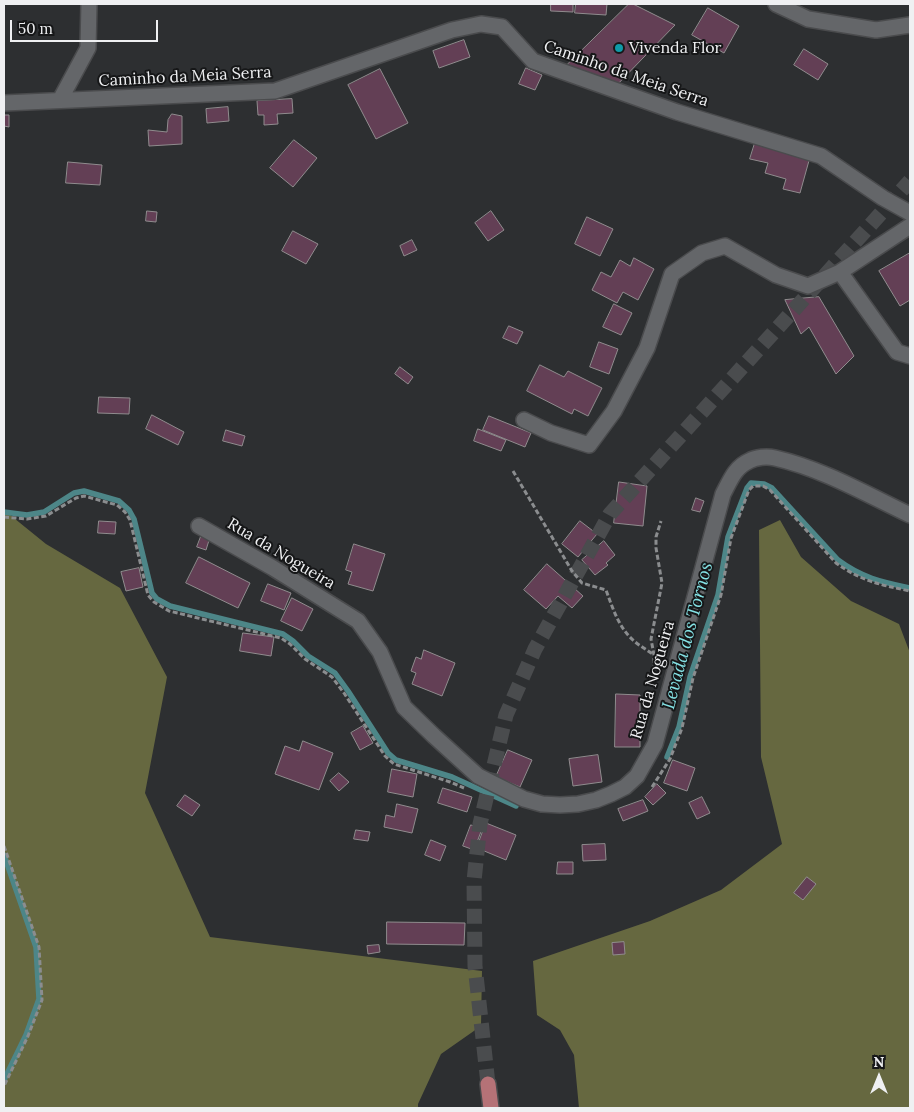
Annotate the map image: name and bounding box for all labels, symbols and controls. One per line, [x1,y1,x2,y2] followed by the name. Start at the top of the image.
[12,10,160,42] scale bar
[18,19,53,38] text: 50 m
[541,37,711,111] street label: Caminho da Meia Serra
[629,38,722,58] place label: Vivenda Flor
[613,42,625,54] marker: Vivenda Flor
[98,63,272,91] street label: Caminho da Meia Serra
[224,514,338,594] street label: Rua da Nogueira
[658,560,718,712] water label: Levada dos Tornos
[627,619,679,741] street label: Rua da Nogueira
[854,1052,904,1102] north arrow
[874,1053,884,1071] text: N

